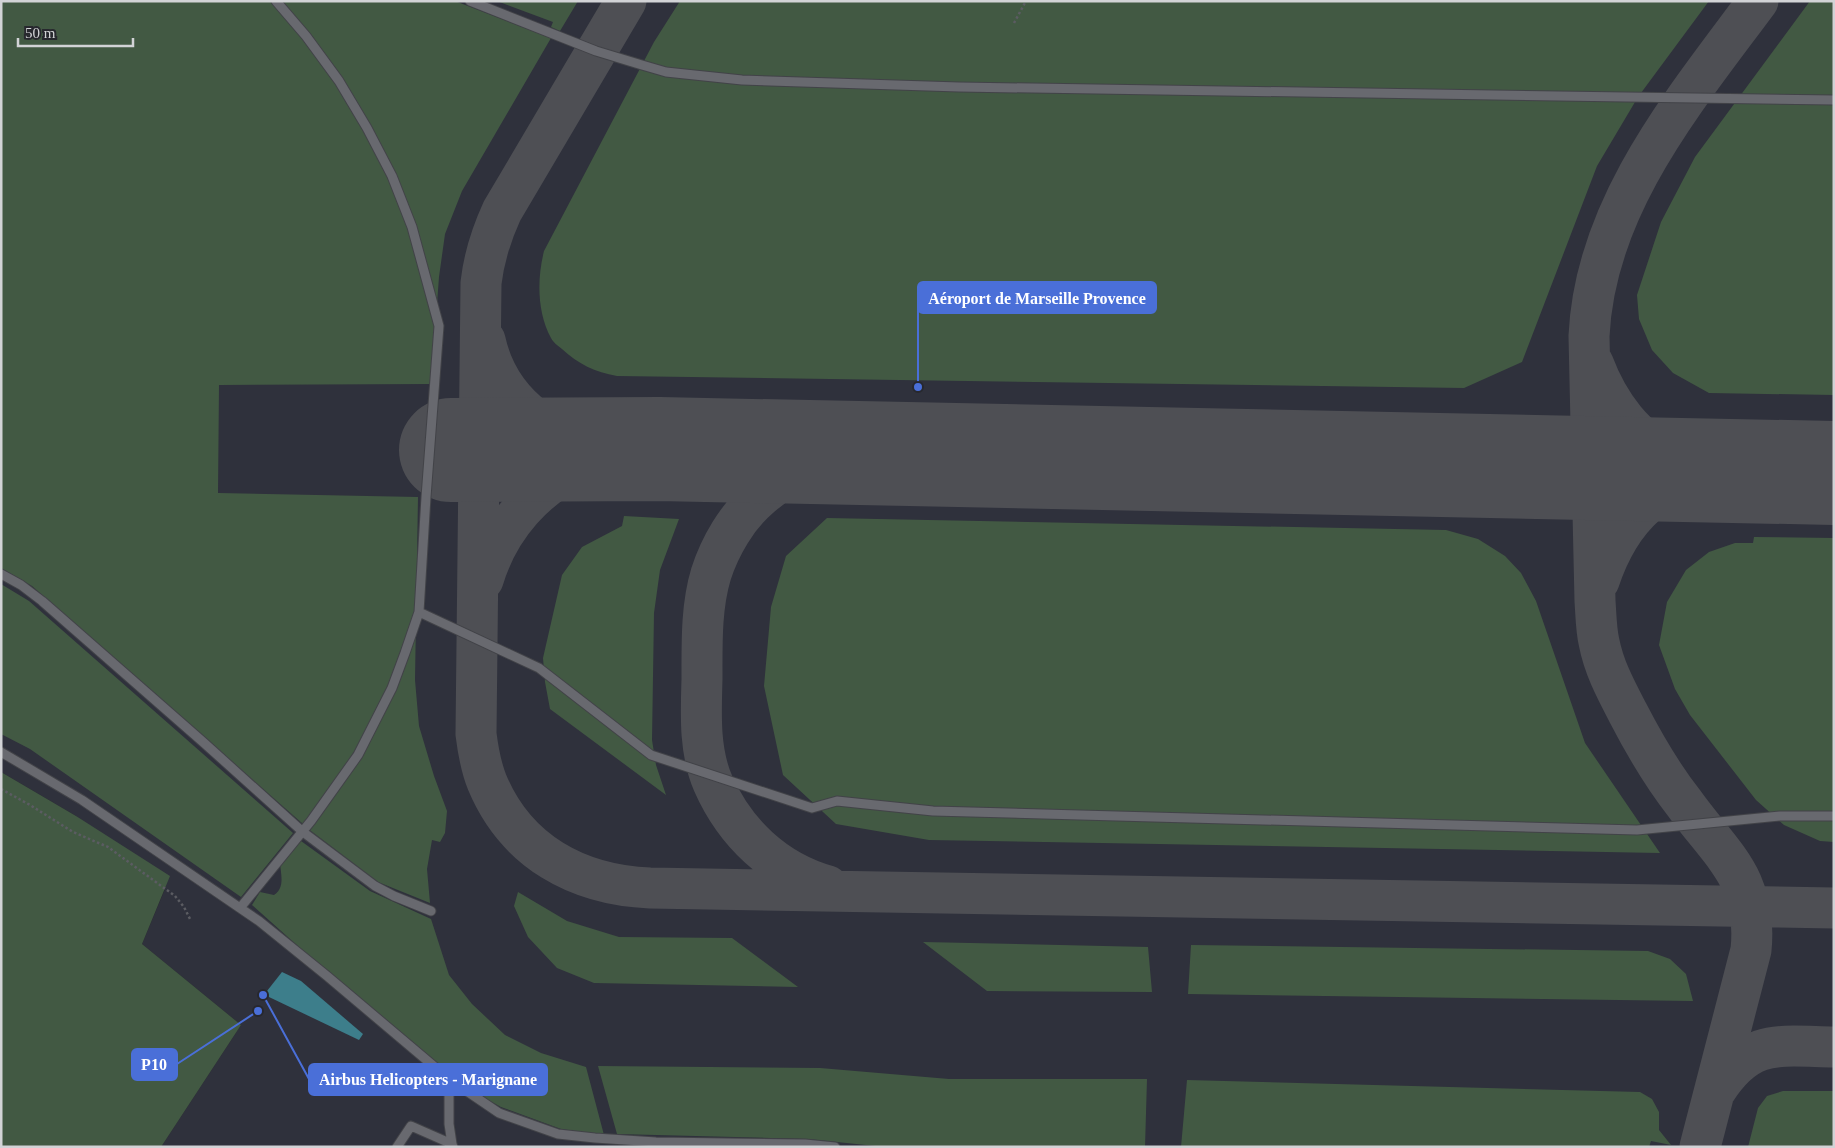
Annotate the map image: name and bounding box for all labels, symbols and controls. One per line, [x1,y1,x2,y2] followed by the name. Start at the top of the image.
[18,15,132,47] scale bar
[25,25,56,41] text: 50 m
[918,282,1156,313] callout: Aéroport de Marseille Provence
[928,290,1146,308] text: Aéroport de Marseille Provence
[132,1049,177,1080] callout: P10
[141,1056,167,1073] text: P10
[309,1064,547,1095] callout: Airbus Helicopters - Marignane
[319,1071,537,1089] text: Airbus Helicopters - Marignane

